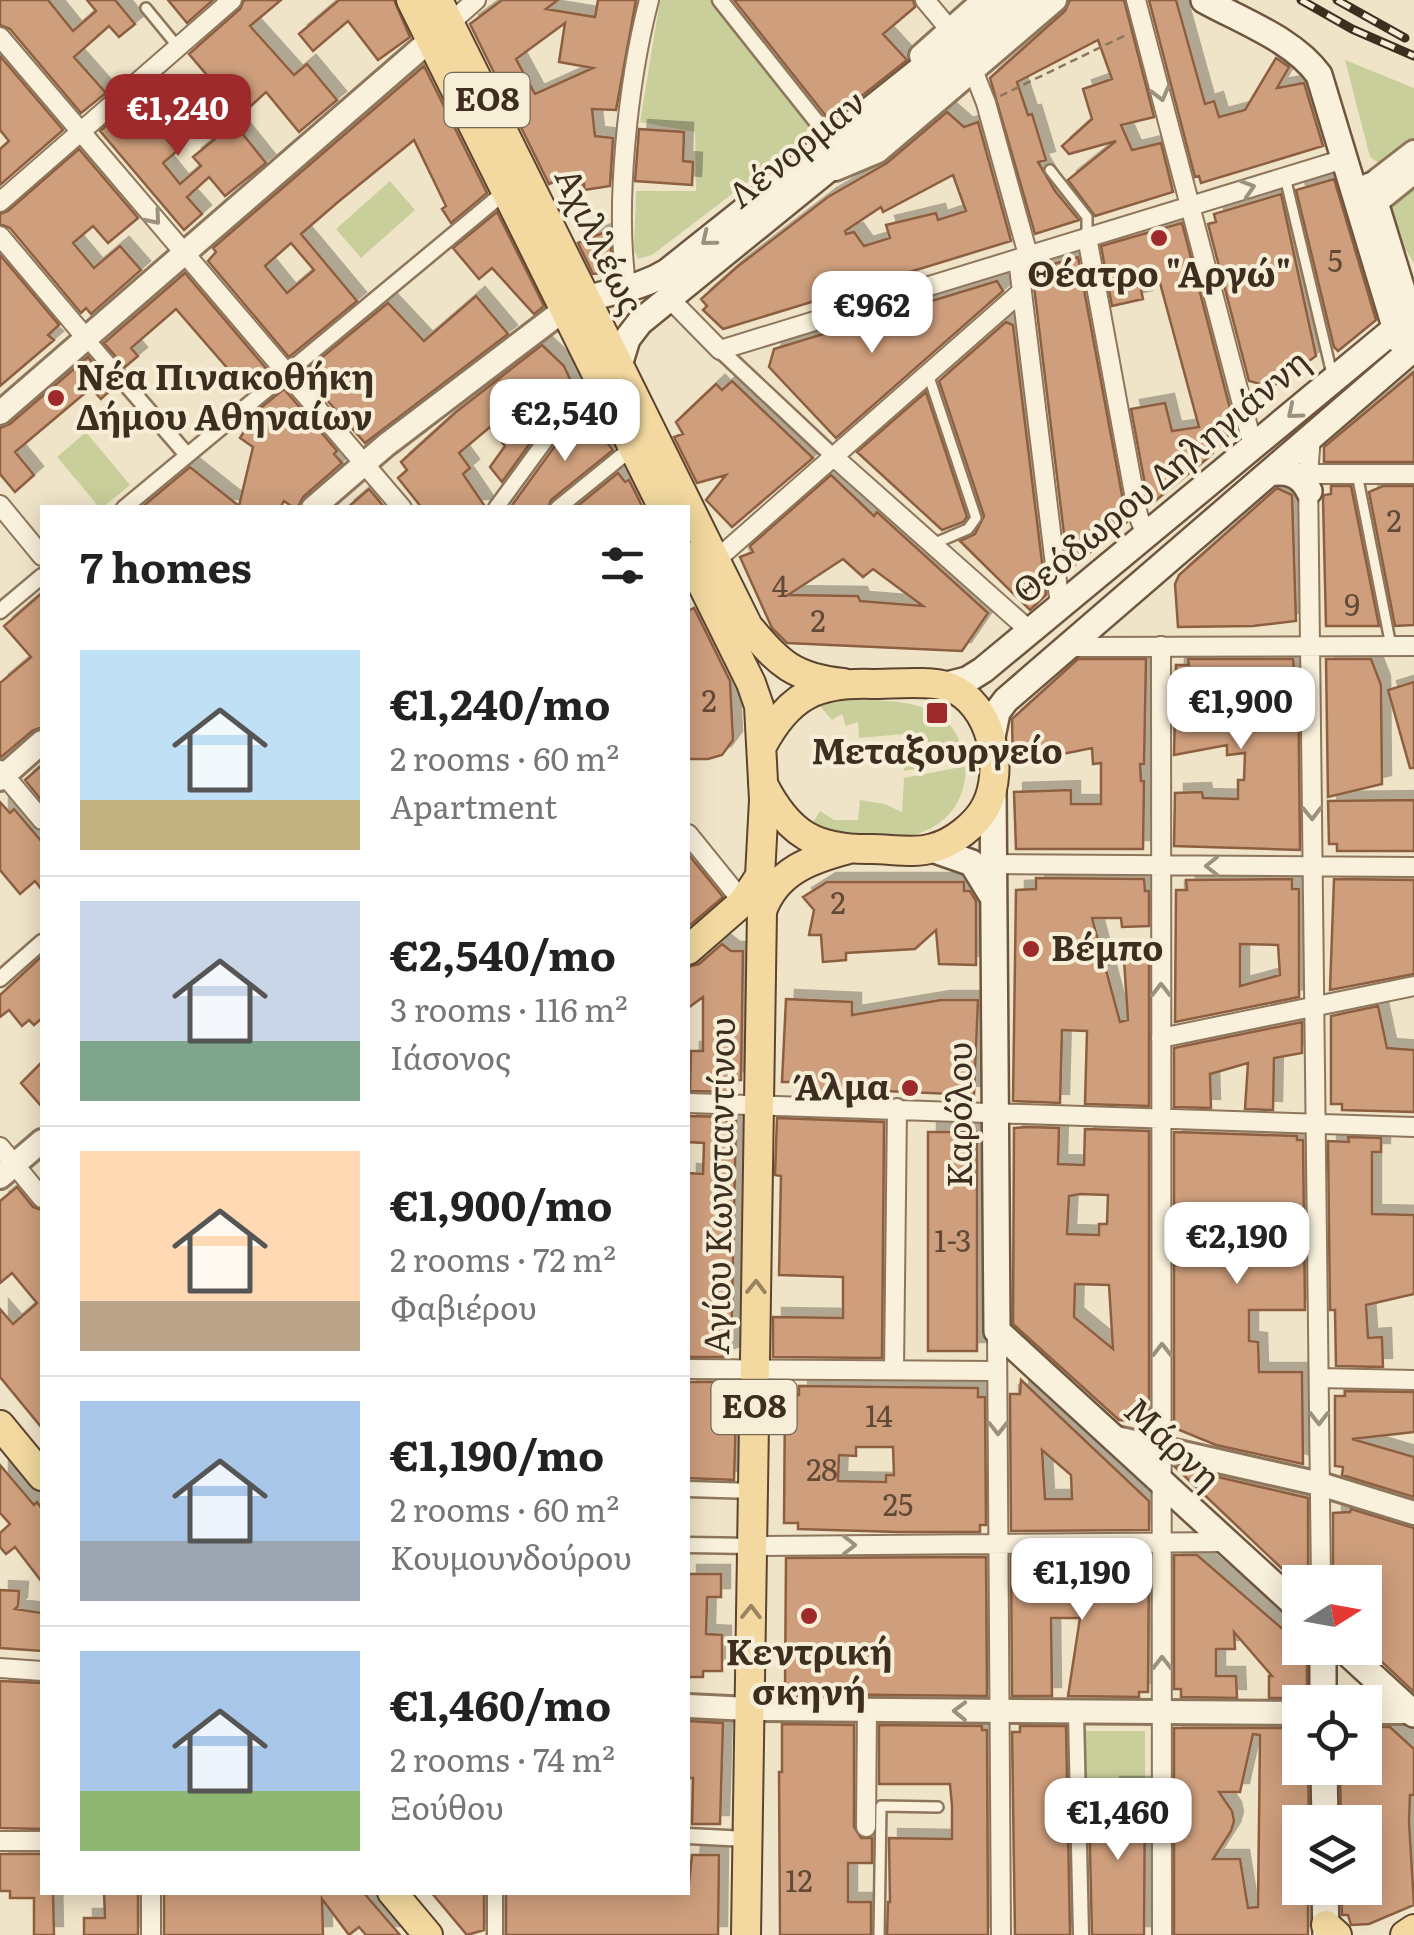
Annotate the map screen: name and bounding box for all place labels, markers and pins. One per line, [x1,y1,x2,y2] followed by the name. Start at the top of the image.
[97,74,259,159] pin: €1,240
[1148,227,1170,249] marker: Θέατρο "Αργώ"
[1027,246,1291,298] place label: Θέατρο "Αργώ"
[813,271,931,356] pin: €962
[76,349,374,441] place label: Νέα Πινακοθήκη Δήμου Αθηναίων
[484,379,646,464] pin: €2,540
[45,387,67,409] marker: Νέα Πινακοθήκη Δήμου Αθηναίων
[1160,667,1322,752] pin: €1,900
[924,700,950,726] marker: Μεταξουργείο
[811,723,1063,775] place label: Μεταξουργείο
[1051,920,1164,972] place label: Βέμπο
[1020,938,1042,960] marker: Βέμπο
[793,1059,890,1111] place label: Άλμα
[899,1077,921,1099] marker: Άλμα
[1156,1202,1318,1287] pin: €2,190
[1001,1538,1163,1623] pin: €1,190
[798,1605,820,1627] marker: Κεντρική σκηνή
[726,1624,892,1716] place label: Κεντρική σκηνή
[1037,1778,1199,1863] pin: €1,460

